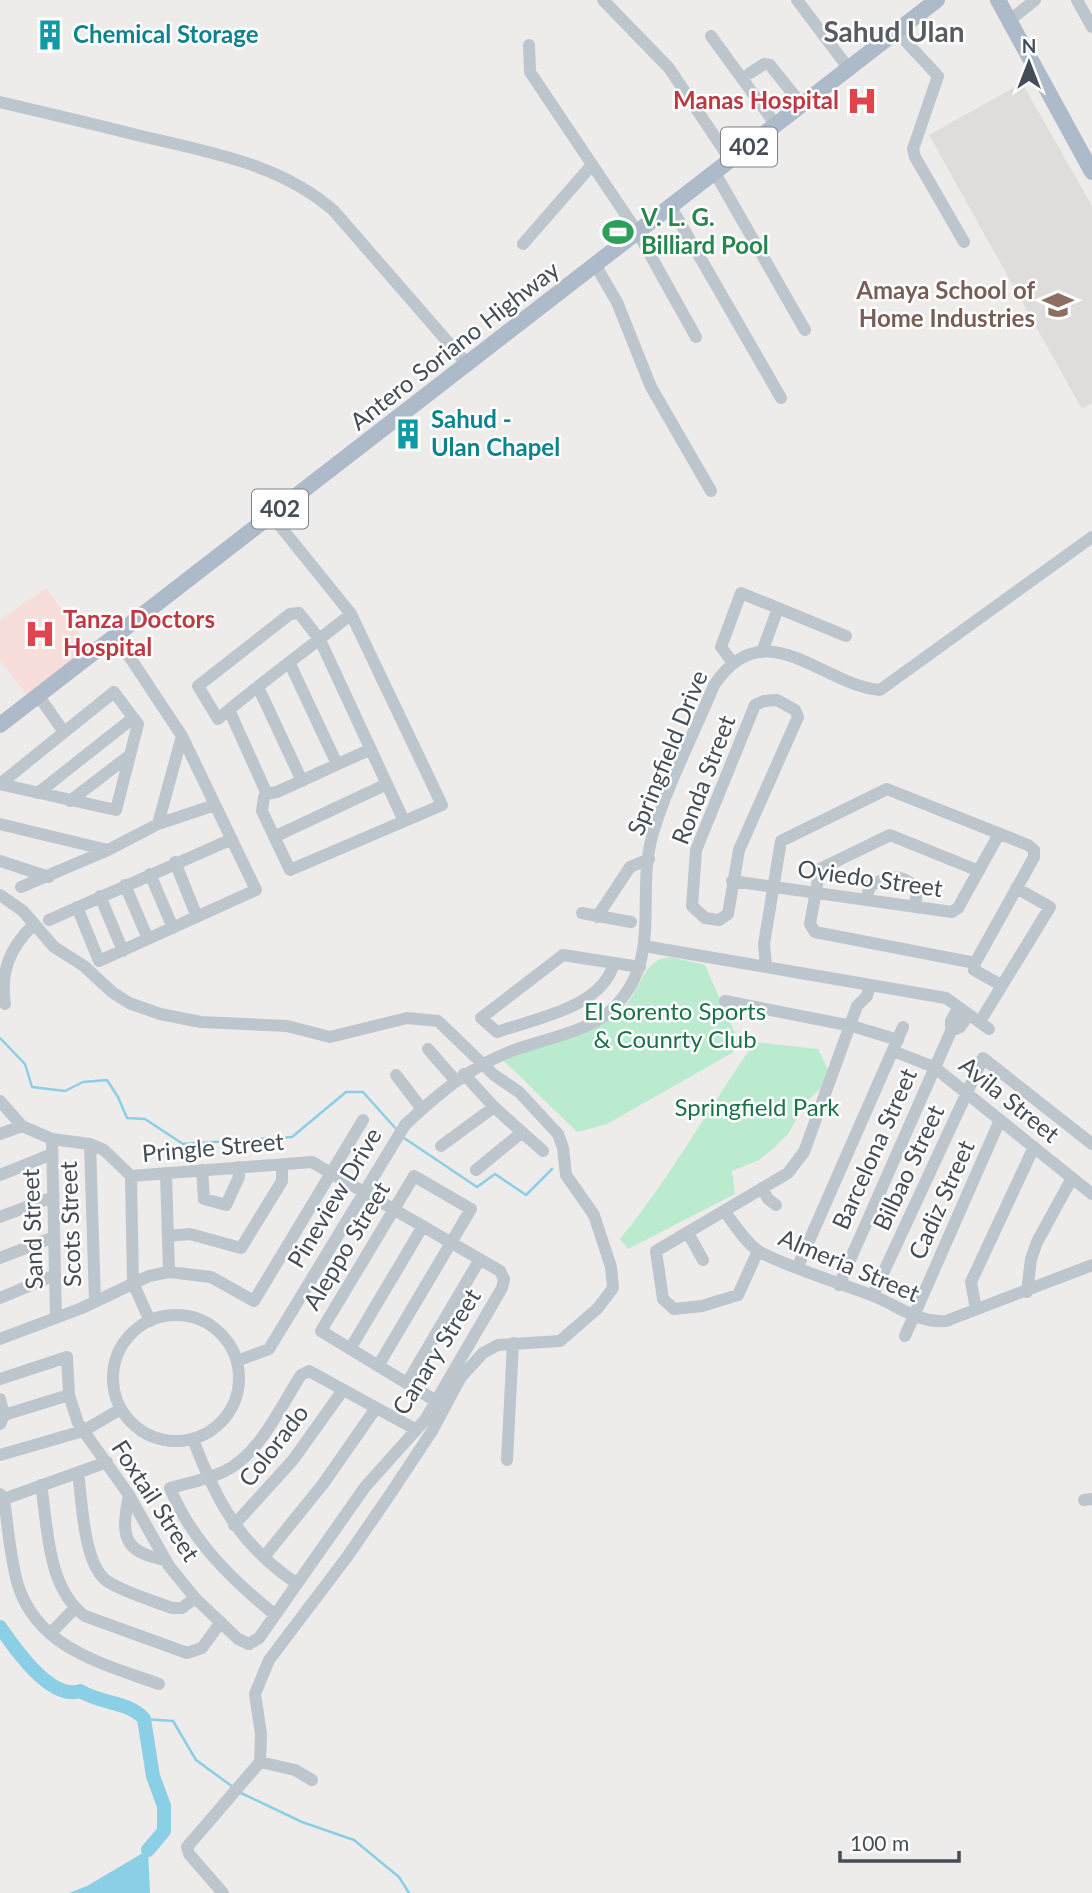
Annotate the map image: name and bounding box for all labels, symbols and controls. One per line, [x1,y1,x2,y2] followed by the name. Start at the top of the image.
[823,14,965,48] district label: Sahud Ulan
[33,18,67,52] building icon: Chemical Storage
[73,19,259,48] place label: Chemical Storage
[994,28,1064,98] north arrow
[1022,34,1036,57] text: N
[845,84,879,118] hospital icon: Manas Hospital
[673,85,839,114] place label: Manas Hospital
[721,128,777,166] road number: 402
[640,202,769,259] place label: V. L. G. Billiard Pool
[601,215,635,249] sports icon: V. L. G. Billiard Pool
[344,254,565,435] street label: Antero Soriano Highway
[855,275,1035,332] place label: Amaya School of Home Industries
[1041,288,1075,322] school or university icon: Amaya School of Home Industries
[431,404,560,461] place label: Sahud - Ulan Chapel
[391,417,425,451] building icon: Sahud - Ulan Chapel
[252,489,308,528] road number: 402
[63,604,215,661] place label: Tanza Doctors Hospital
[23,617,57,651] hospital icon: Tanza Doctors Hospital
[620,666,713,839] street label: Springfield Drive
[665,710,741,848] street label: Ronda Street
[796,853,945,902] street label: Oviedo Street
[584,996,766,1053] park label: El Sorento Sports & Counrty Club
[954,1050,1066,1148] street label: Avila Street
[825,1063,922,1233] street label: Barcelona Street
[674,1092,840,1121] park label: Springfield Park
[866,1100,949,1235] street label: Bilbao Street
[281,1122,387,1273] street label: Pineview Drive
[141,1126,285,1167] street label: Pringle Street
[901,1135,980,1263] street label: Cadiz Street
[53,1160,86,1287] street label: Scots Street
[15,1168,48,1290] street label: Sand Street
[296,1176,396,1315] street label: Aleppo Street
[775,1222,925,1307] street label: Almeria Street
[386,1282,486,1420] street label: Canary Street
[232,1398,314,1492] street label: Colorado
[106,1434,206,1567] street label: Foxtail Street
[840,1820,959,1864] scale bar
[850,1830,909,1855] text: 100 m

